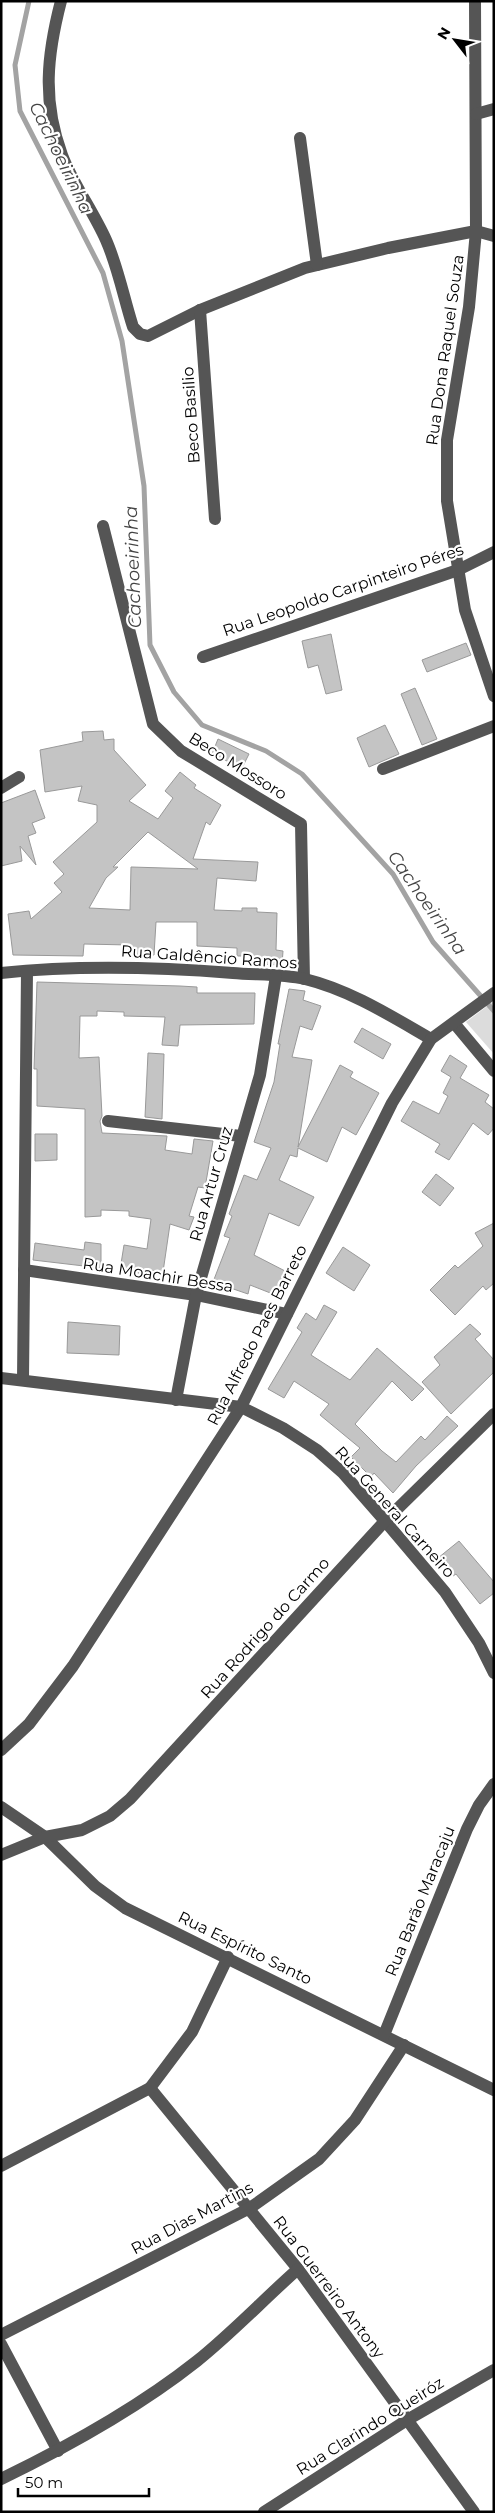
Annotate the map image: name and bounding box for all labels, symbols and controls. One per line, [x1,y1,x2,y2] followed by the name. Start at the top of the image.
[430,15,480,65] north arrow
[433,24,454,43] text: N
[24,98,98,218] water label: Cachoeirinha
[422,253,468,447] street label: Rua Dona Raquel Souza
[178,366,204,464] street label: Beco Basilio
[120,505,146,629] water label: Cachoeirinha
[220,540,466,640] street label: Rua Leopoldo Carpinteiro Péres
[185,728,291,804] street label: Beco Mossoro
[383,847,471,959] water label: Cachoeirinha
[120,941,298,973] street label: Rua Galdêncio Ramos
[186,1124,236,1244] street label: Rua Artur Cruz
[203,1241,311,1429] street label: Rua Alfredo Paes Barreto
[81,1254,235,1296] street label: Rua Moachir Bessa
[331,1442,459,1582] street label: Rua General Carneiro
[197,1554,333,1702] street label: Rua Rodrigo do Carmo
[381,1823,459,1979] street label: Rua Barão Maracaju
[175,1907,315,1989] street label: Rua Espírito Santo
[128,2178,257,2258] street label: Rua Dias Martins
[269,2212,389,2362] street label: Rua Guerreiro Antony
[293,2373,447,2479] street label: Rua Clarindo Queiróz
[18,2466,149,2498] scale bar
[25,2473,63,2492] text: 50 m

